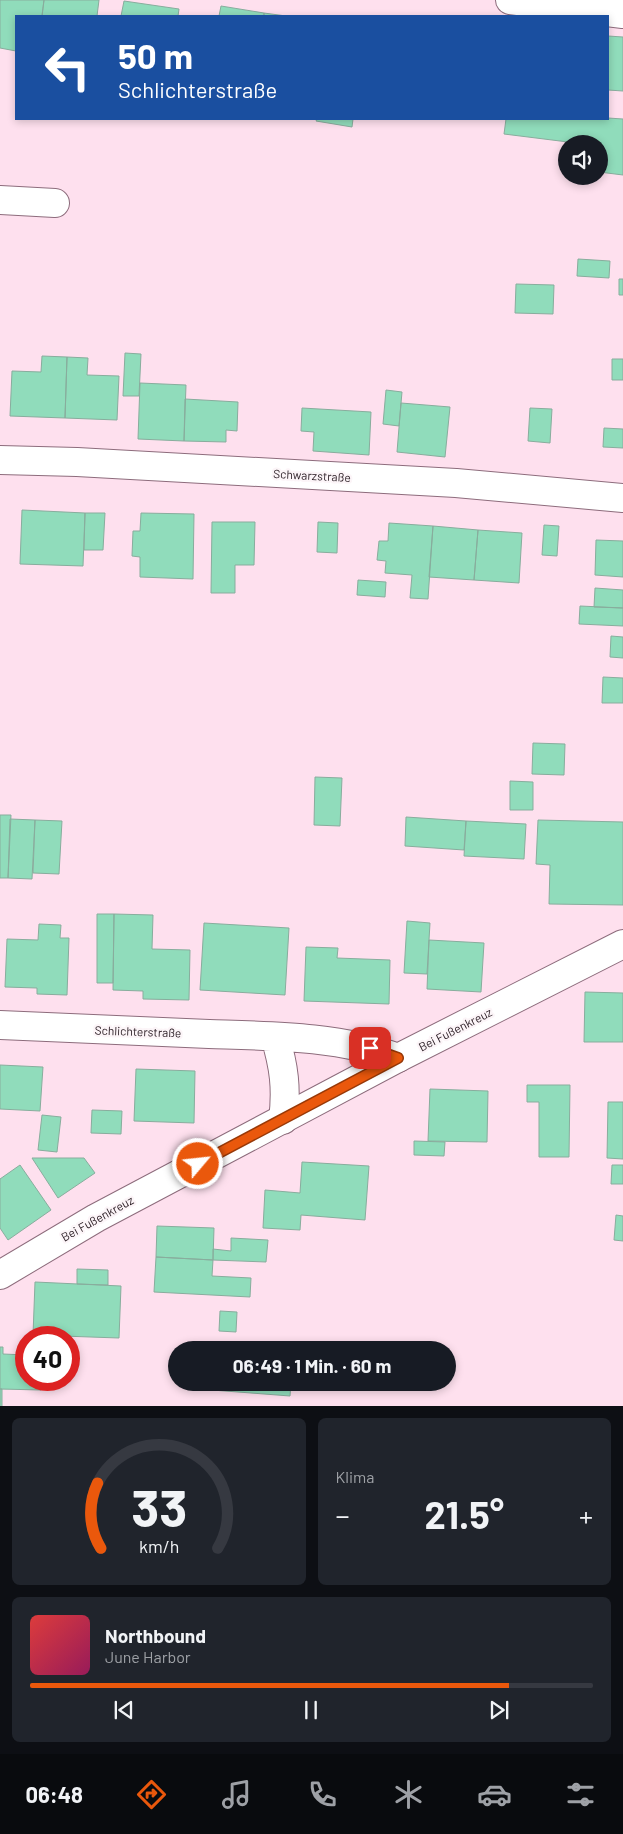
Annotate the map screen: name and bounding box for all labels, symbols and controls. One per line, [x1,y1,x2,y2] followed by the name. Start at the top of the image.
[118,34,193,76] text: 50 m
[35,35,100,100] icon: left
[118,76,277,102] text: Schlichterstraße
[558,135,608,185] map controls
[558,135,608,185] button: sound
[273,466,351,484] street label: Schwarzstraße
[416,1004,494,1054] street label: Bei Fußenkreuz
[94,1022,182,1040] street label: Schlichterstraße
[349,1027,391,1069] pin
[356,1034,384,1062] icon: arrive
[171,1137,223,1189] position arrow
[58,1192,136,1244] street label: Bei Fußenkreuz
[15,1326,80,1391] speed limit sign: 40
[233,1354,391,1377] text: 06:49 · 1 Min. · 60 m
[336,1467,374,1486] text: Klima
[131,1475,187,1537] text: 33
[424,1491,504,1537] text: 21.5°
[336,1498,350,1532] text: −
[579,1498,593,1532] text: +
[139,1535,179,1557] text: km/h
[105,1624,206,1647] text: Northbound
[105,1647,191,1666] text: June Harbor
[110,1696,138,1724] icon: previous
[297,1696,325,1724] icon: pause
[485,1696,513,1724] icon: next
[134,1777,169,1812] icon: directions
[219,1777,254,1812] icon: music
[305,1777,340,1812] icon: phone
[391,1777,426,1812] icon: climate
[477,1777,512,1812] icon: car
[563,1777,598,1812] icon: filters
[25,1781,83,1807] text: 06:48

